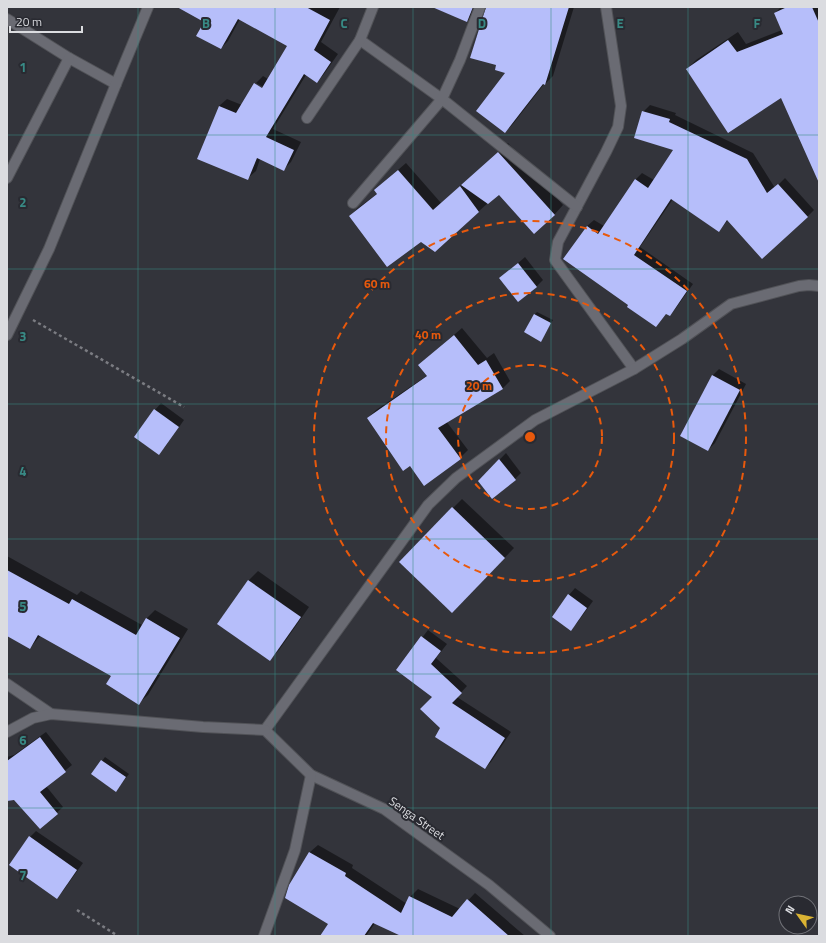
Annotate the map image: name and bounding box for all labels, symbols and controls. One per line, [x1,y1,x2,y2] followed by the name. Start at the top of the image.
[10,8,82,34] scale bar
[16,12,42,31] text: 20 m
[202,13,210,33] text: B
[340,13,348,33] text: C
[478,13,486,33] text: D
[616,13,624,33] text: E
[754,13,761,33] text: F
[19,57,27,77] text: 1
[19,192,27,212] text: 2
[364,274,390,293] text: 60 m
[415,325,441,344] text: 40 m
[19,326,27,346] text: 3
[466,376,492,395] text: 20 m
[523,430,537,444] centre of rings
[19,461,27,481] text: 4
[19,596,27,616] text: 5
[19,730,27,750] text: 6
[385,792,450,845] street label: Senga Street
[19,865,27,885] text: 7
[778,895,818,935] north arrow
[781,902,798,917] text: N

